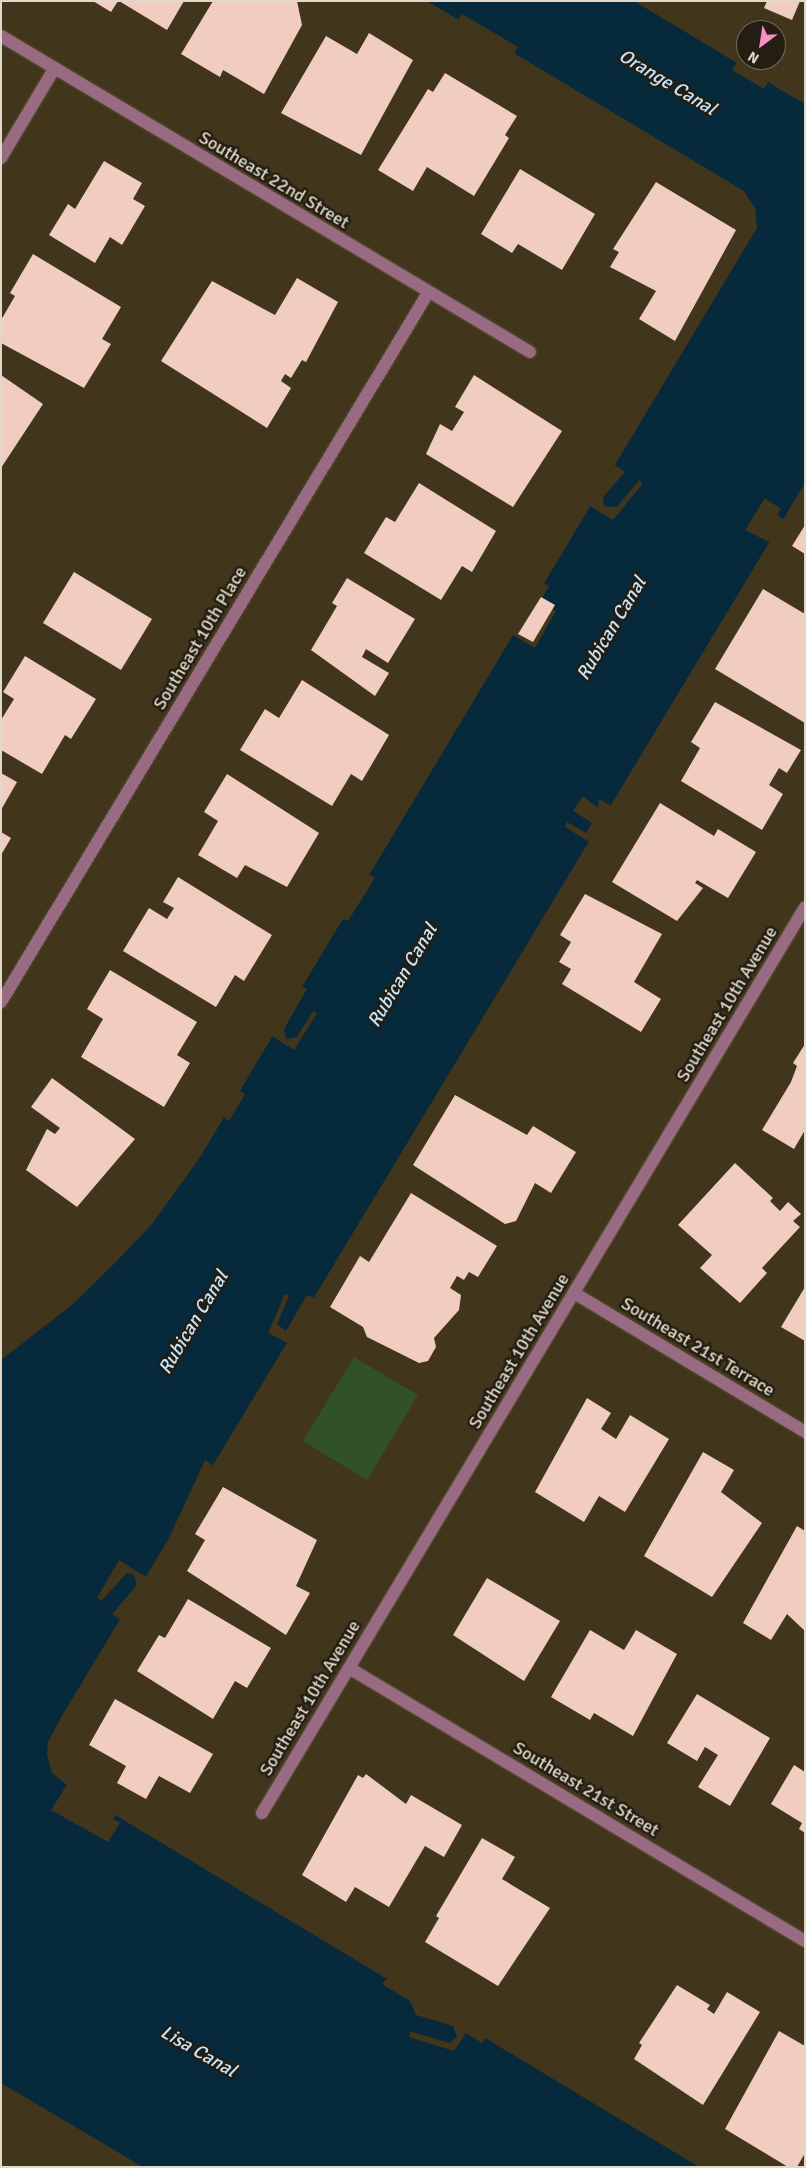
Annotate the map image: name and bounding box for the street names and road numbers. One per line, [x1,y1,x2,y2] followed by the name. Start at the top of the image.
[195,127,353,233] street label: Southeast 22nd Street
[149,563,251,713] street label: Southeast 10th Place
[672,922,782,1086] street label: Southeast 10th Avenue
[464,1269,574,1433] street label: Southeast 10th Avenue
[617,1293,779,1401] street label: Southeast 21st Terrace
[255,1616,365,1780] street label: Southeast 10th Avenue
[509,1737,663,1841] street label: Southeast 21st Street

